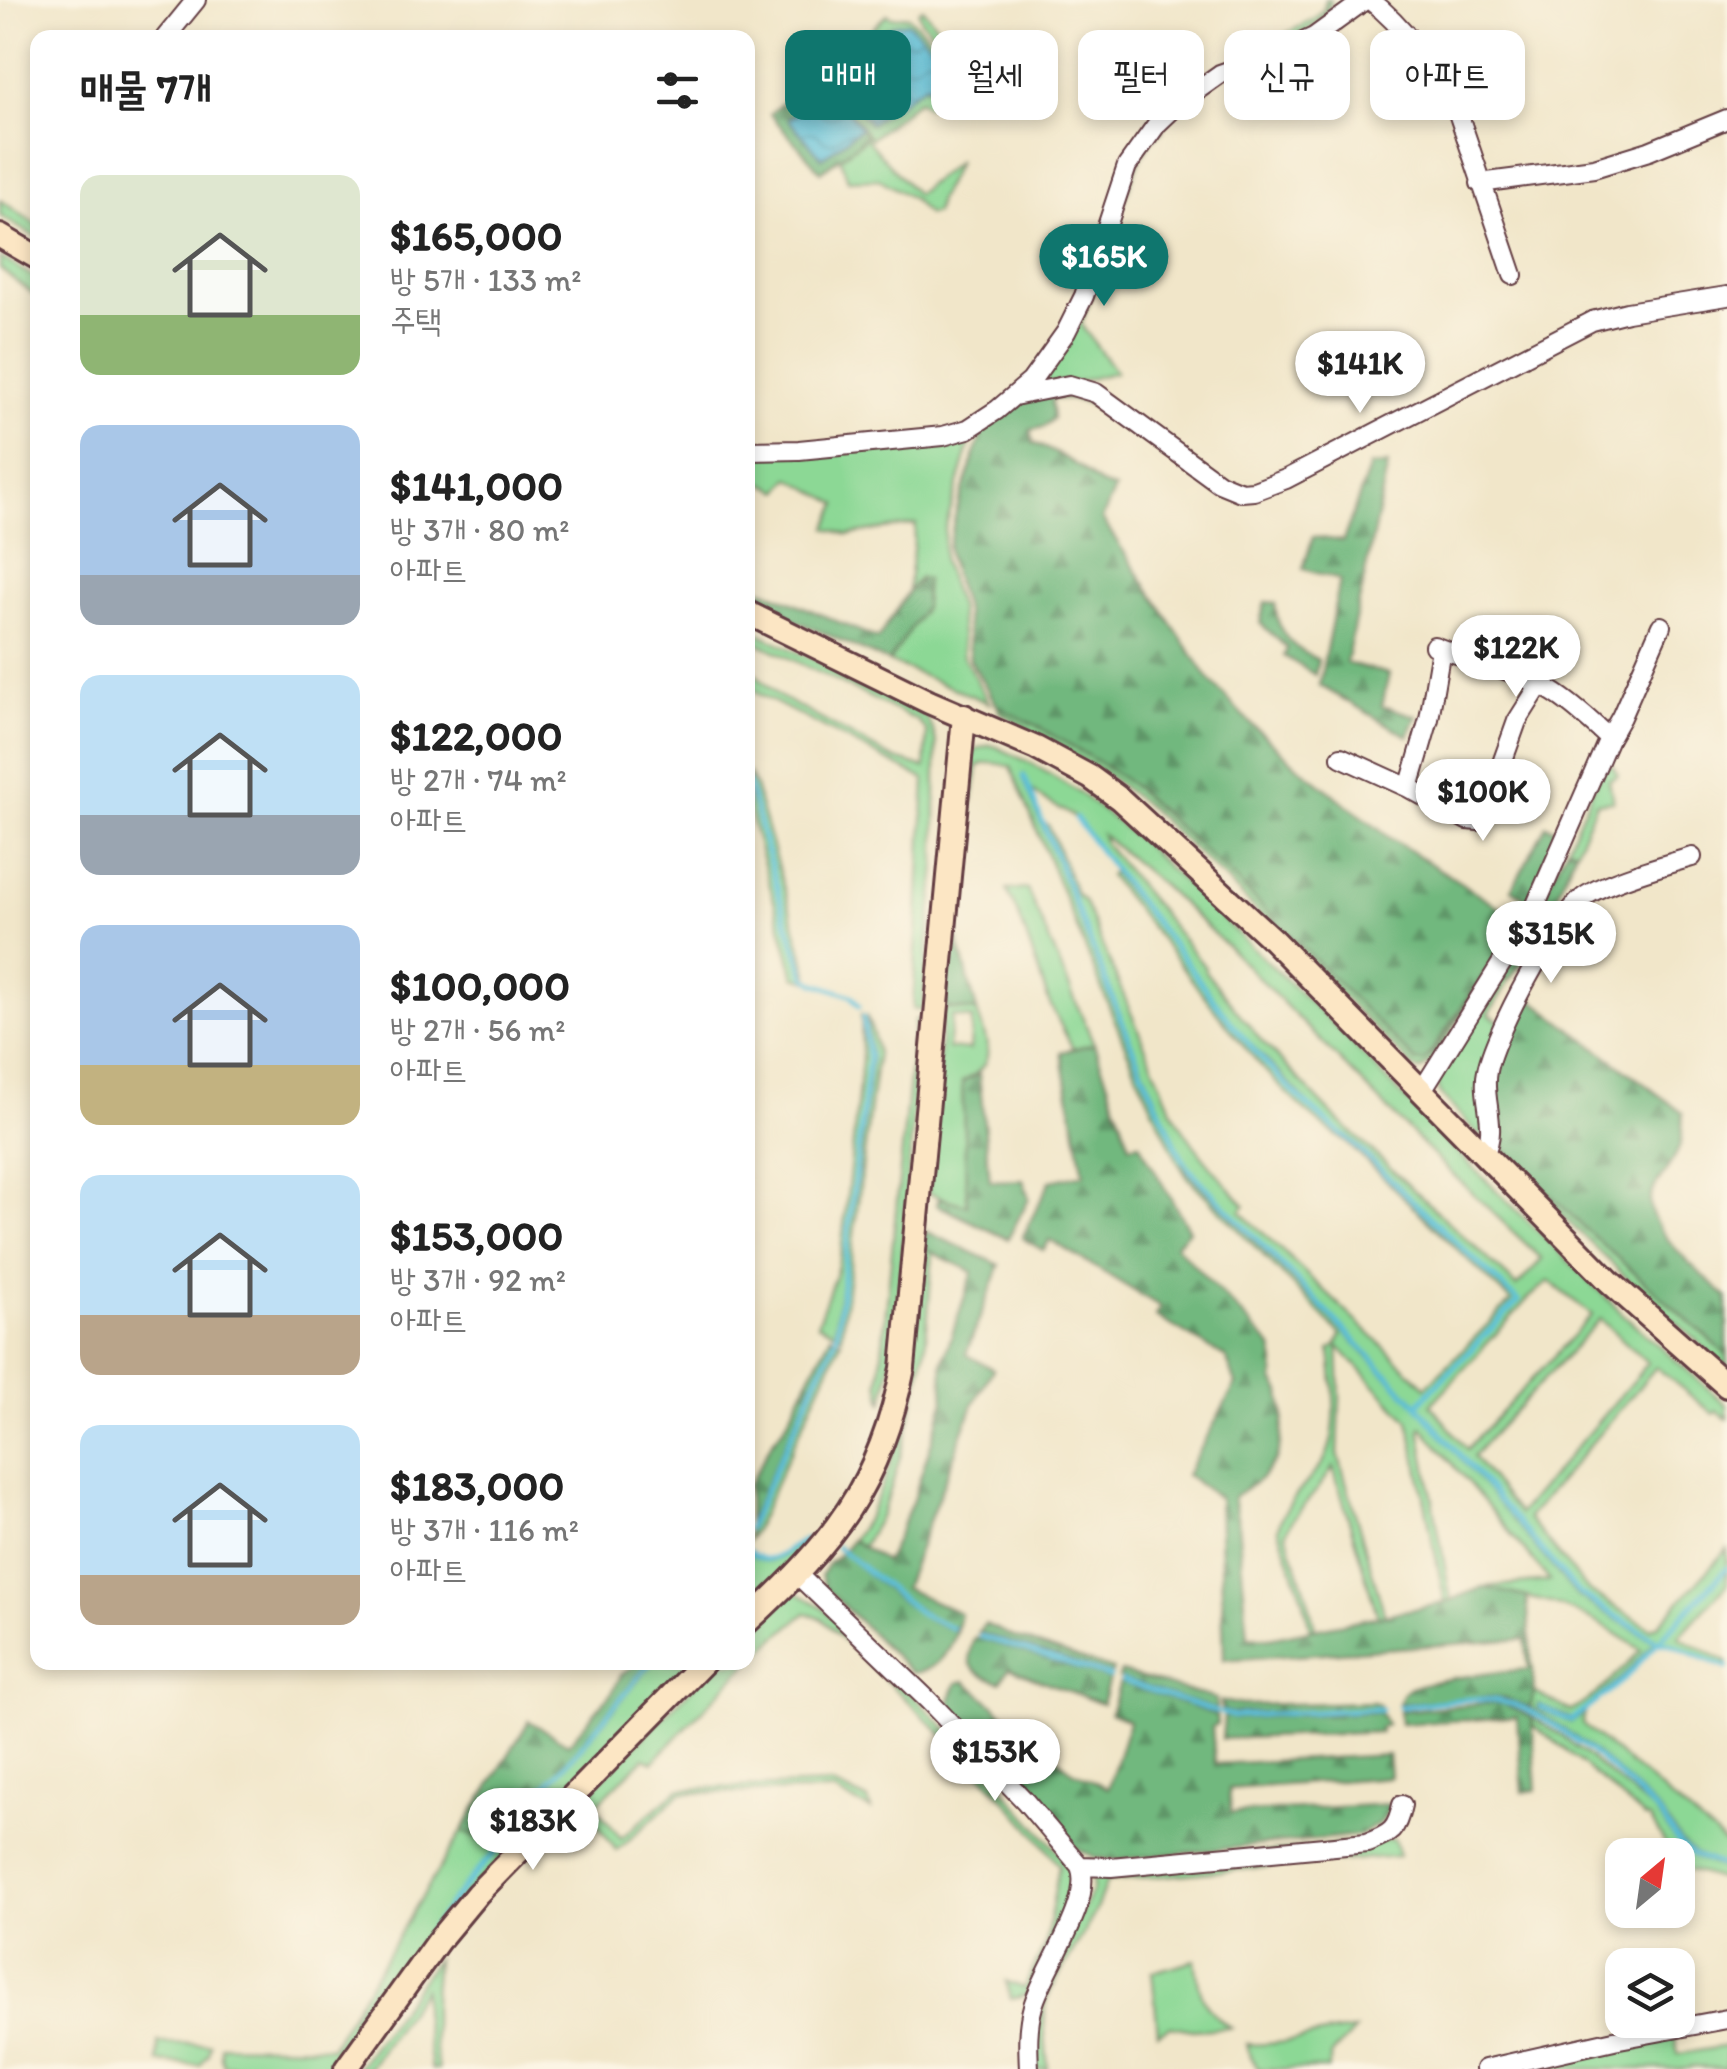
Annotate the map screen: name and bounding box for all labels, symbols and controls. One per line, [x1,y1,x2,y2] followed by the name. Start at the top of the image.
[785,30,911,120] chip: 매매
[931,30,1058,120] chip: 월세
[1078,30,1204,120] chip: 필터
[1224,30,1350,120] chip: 신규
[1370,30,1525,120] chip: 아파트
[80,63,212,114] text: 매물 7개
[650,63,705,118] icon: filters
[390,210,563,261] text: $165,000
[160,215,280,335] icon: home
[1034,224,1174,309] pin: $165K
[1061,237,1147,275] text: $165K
[390,261,581,299] text: 방 5개 · 133 m²
[390,301,442,339] text: 주택
[1290,331,1430,416] pin: $141K
[1317,344,1403,382] text: $141K
[390,460,563,511] text: $141,000
[160,465,280,585] icon: home
[390,511,570,549] text: 방 3개 · 80 m²
[390,551,467,589] text: 아파트
[1446,615,1586,700] pin: $122K
[1473,628,1559,666] text: $122K
[390,710,563,761] text: $122,000
[160,715,280,835] icon: home
[1413,759,1553,844] pin: $100K
[390,761,567,799] text: 방 2개 · 74 m²
[1438,772,1528,810] text: $100K
[390,801,467,839] text: 아파트
[1481,901,1621,986] pin: $315K
[1508,914,1594,952] text: $315K
[390,960,570,1011] text: $100,000
[160,965,280,1085] icon: home
[390,1011,565,1049] text: 방 2개 · 56 m²
[390,1051,467,1089] text: 아파트
[390,1210,563,1261] text: $153,000
[160,1215,280,1335] icon: home
[390,1261,566,1299] text: 방 3개 · 92 m²
[390,1301,467,1339] text: 아파트
[390,1460,564,1511] text: $183,000
[160,1465,280,1585] icon: home
[390,1511,579,1549] text: 방 3개 · 116 m²
[390,1551,467,1589] text: 아파트
[925,1719,1065,1804] pin: $153K
[952,1732,1038,1770] text: $153K
[463,1788,603,1873] pin: $183K
[490,1801,576,1839] text: $183K
[1605,1838,1695,1928] north arrow
[1605,1838,1695,2038] map controls
[1605,1948,1695,2038] button: layers

